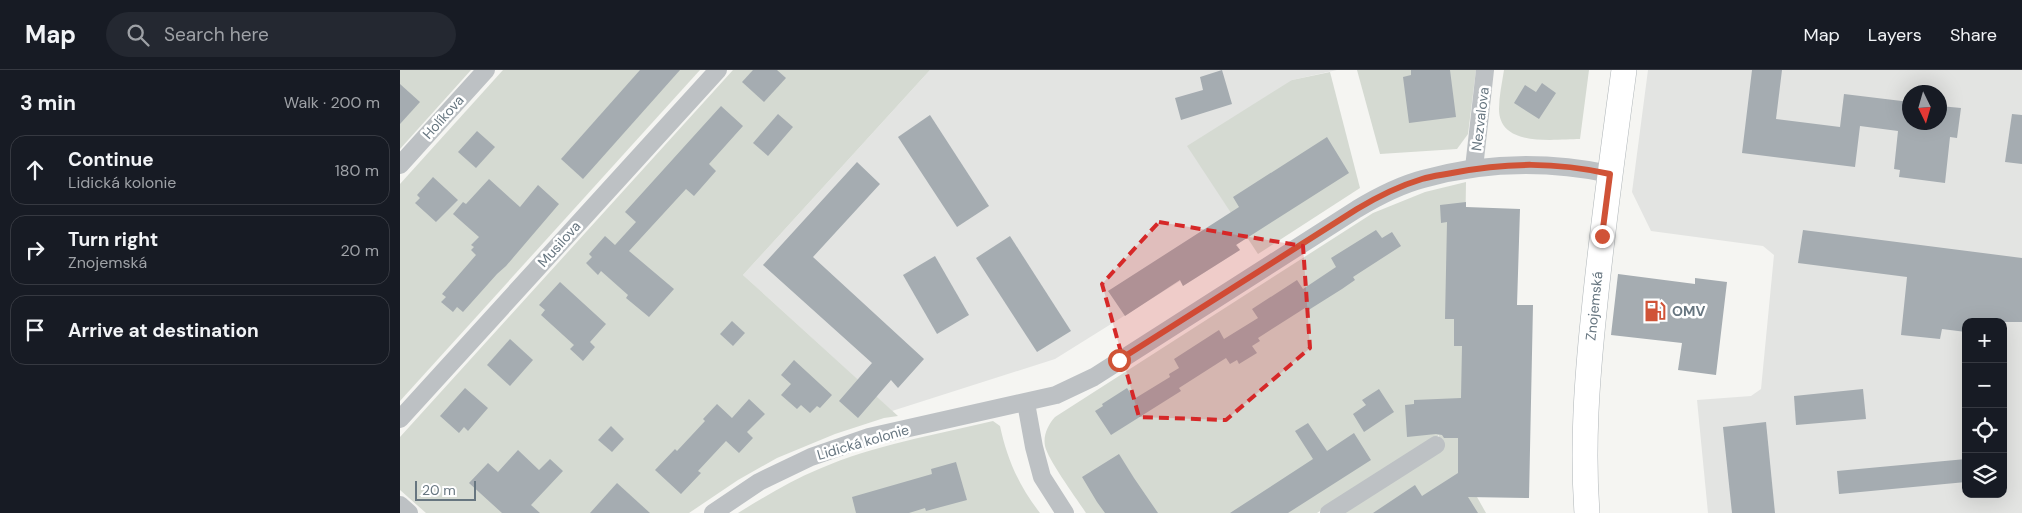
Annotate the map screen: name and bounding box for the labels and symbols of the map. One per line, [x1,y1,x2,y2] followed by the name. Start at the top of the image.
[1902,85,1947,130] north arrow
[1467,86,1493,152] street label: Nezvalova
[419,91,467,143] street label: Holíkova
[534,217,584,271] street label: Musilova
[1591,225,1614,248] route end
[1581,271,1607,341] street label: Znojemská
[1642,298,1668,324] fuel station icon: OMV
[1672,302,1705,320] place label: OMV
[1108,349,1131,372] route start
[815,420,911,464] street label: Lidická kolonie
[415,478,476,501] scale bar

